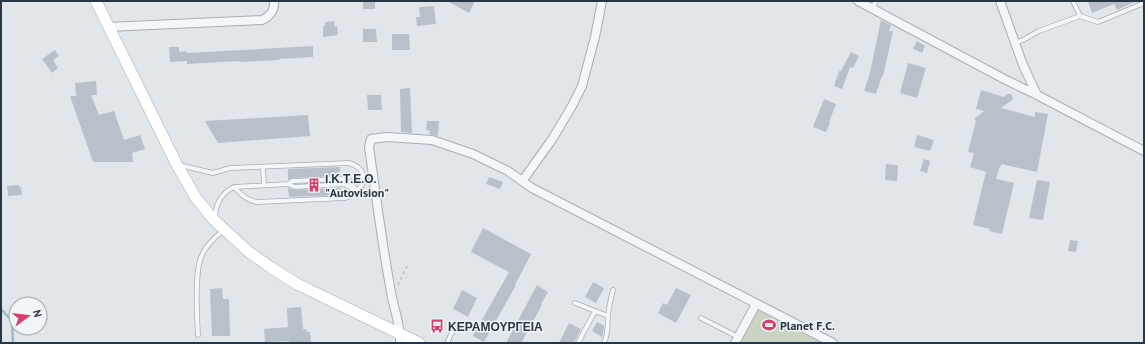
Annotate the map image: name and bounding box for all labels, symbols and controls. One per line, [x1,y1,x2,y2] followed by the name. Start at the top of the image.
[325,171,389,200] place label: I.Κ.Τ.Ε.Ο. "Autovision"
[306,177,322,193] building icon: I.Κ.Τ.Ε.Ο. "Autovision"
[8,296,48,336] north arrow
[30,308,45,319] text: N
[761,317,777,333] sports icon: Planet F.C.
[429,318,445,334] bus stop icon: ΚΕΡΑΜΟΥΡΓΕΙΑ
[780,318,835,333] place label: Planet F.C.
[448,319,543,334] place label: ΚΕΡΑΜΟΥΡΓΕΙΑ

